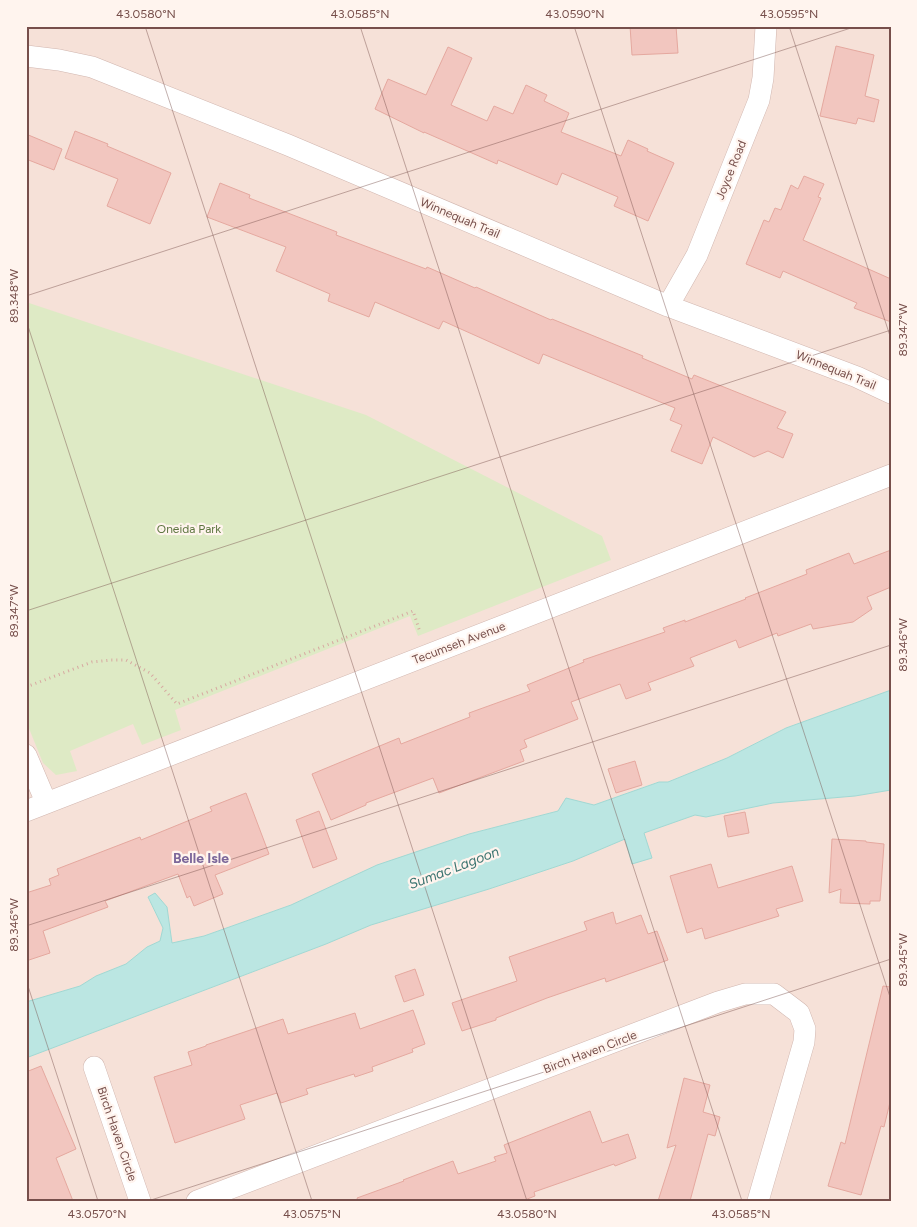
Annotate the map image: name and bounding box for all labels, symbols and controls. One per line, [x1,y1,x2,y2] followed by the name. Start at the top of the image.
[116,7,176,21] text: 43.0580°N
[330,7,390,21] text: 43.0585°N
[545,7,605,21] text: 43.0590°N
[760,7,818,21] text: 43.0595°N
[713,138,749,202] street label: Joyce Road
[418,195,502,241] street label: Winnequah Trail
[7,269,21,323] text: 89.348°W
[896,303,910,357] text: 89.347°W
[794,348,878,392] street label: Winnequah Trail
[157,522,221,536] park label: Oneida Park
[7,584,21,638] text: 89.347°W
[896,618,910,672] text: 89.346°W
[411,619,508,667] street label: Tecumseh Avenue
[406,843,502,893] water label: Sumac Lagoon
[173,850,229,867] district label: Belle Isle
[7,898,21,952] text: 89.346°W
[896,933,910,987] text: 89.345°W
[541,1028,639,1076] street label: Birch Haven Circle
[94,1085,140,1183] street label: Birch Haven Circle
[68,1207,126,1221] text: 43.0570°N
[283,1207,341,1221] text: 43.0575°N
[497,1207,557,1221] text: 43.0580°N
[711,1207,771,1221] text: 43.0585°N

